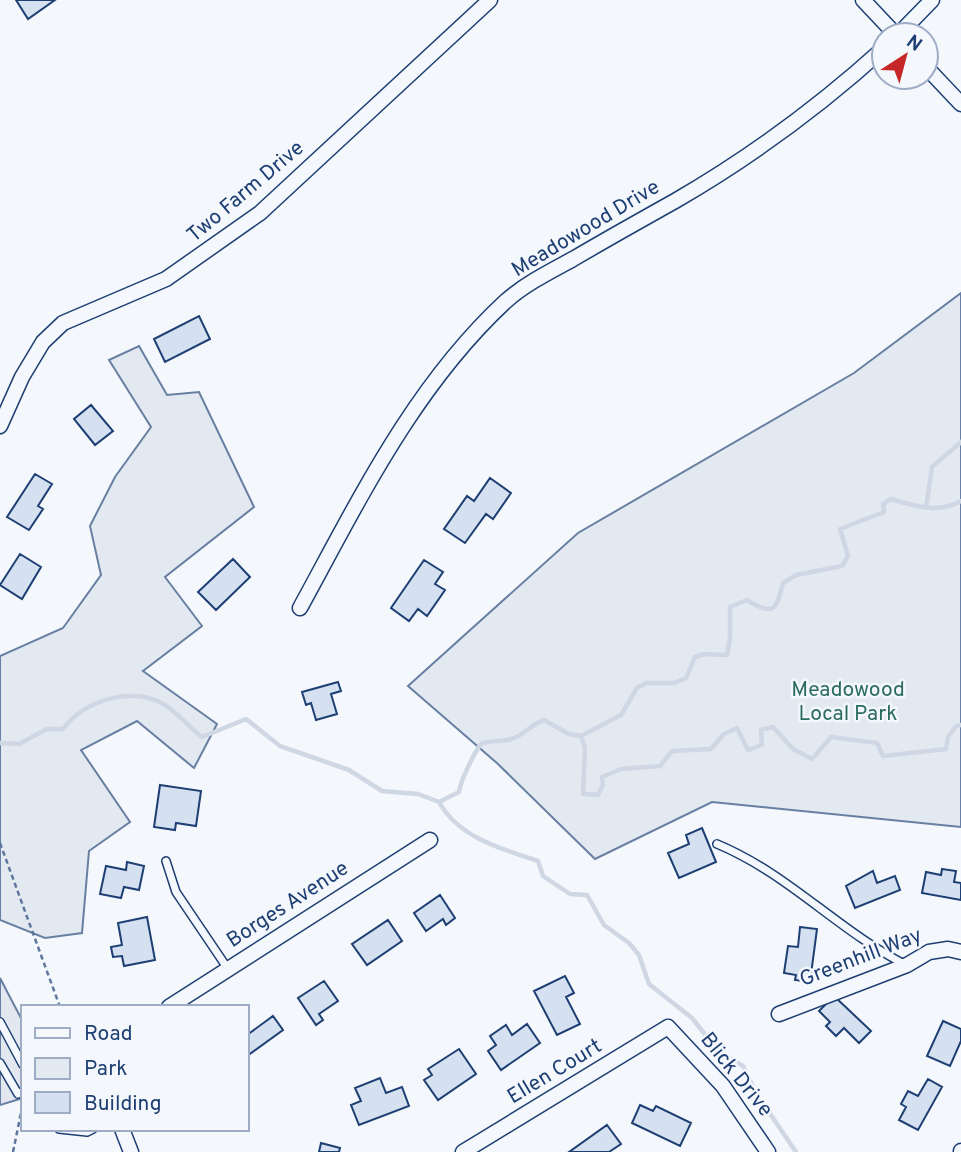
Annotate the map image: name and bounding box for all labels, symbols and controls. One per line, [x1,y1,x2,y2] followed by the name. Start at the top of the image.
[870,21,940,91] north arrow
[901,30,926,58] text: N
[182,135,310,249] street label: Two Farm Drive
[507,174,665,284] street label: Meadowood Drive
[791,677,905,728] park label: Meadowood Local Park
[222,856,354,954] street label: Borges Avenue
[796,922,926,994] street label: Greenhill Way
[21,1005,248,1131] legend
[84,1021,133,1048] text: Road
[694,1027,778,1123] street label: Blick Drive
[503,1033,607,1111] street label: Ellen Court
[84,1056,127,1083] text: Park
[84,1091,162,1118] text: Building

